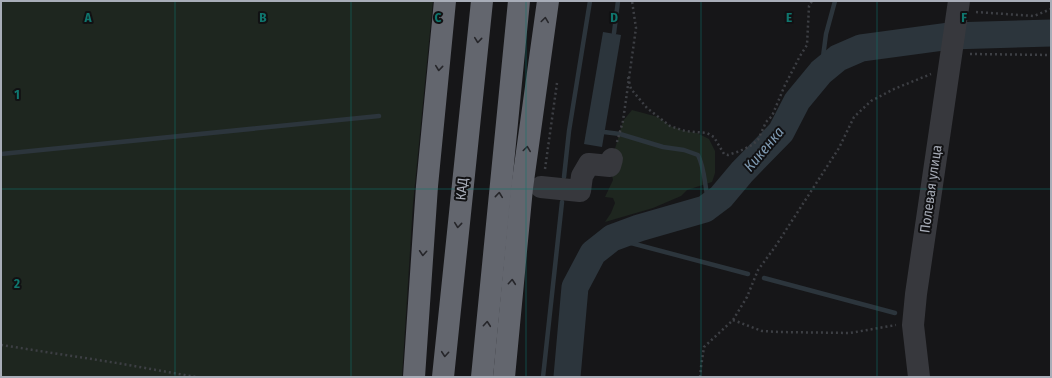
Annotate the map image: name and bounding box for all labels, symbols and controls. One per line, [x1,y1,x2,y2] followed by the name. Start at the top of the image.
[83,10,92,25] text: A
[259,10,267,25] text: B
[435,10,442,25] text: C
[610,10,618,25] text: D
[786,10,792,25] text: E
[961,10,967,25] text: F
[540,17,549,24] one-way arrow
[473,37,482,43] one-way arrow
[434,65,443,71] one-way arrow
[14,87,20,102] text: 1
[740,123,788,175] water label: Кикенка
[916,144,946,234] street label: Полевая улица
[522,146,531,152] one-way arrow
[452,177,472,201] street label: КАД
[495,192,504,198] one-way arrow
[454,222,463,228] one-way arrow
[418,250,427,256] one-way arrow
[13,276,20,291] text: 2
[508,279,517,285] one-way arrow
[482,321,491,327] one-way arrow
[441,351,450,357] one-way arrow

